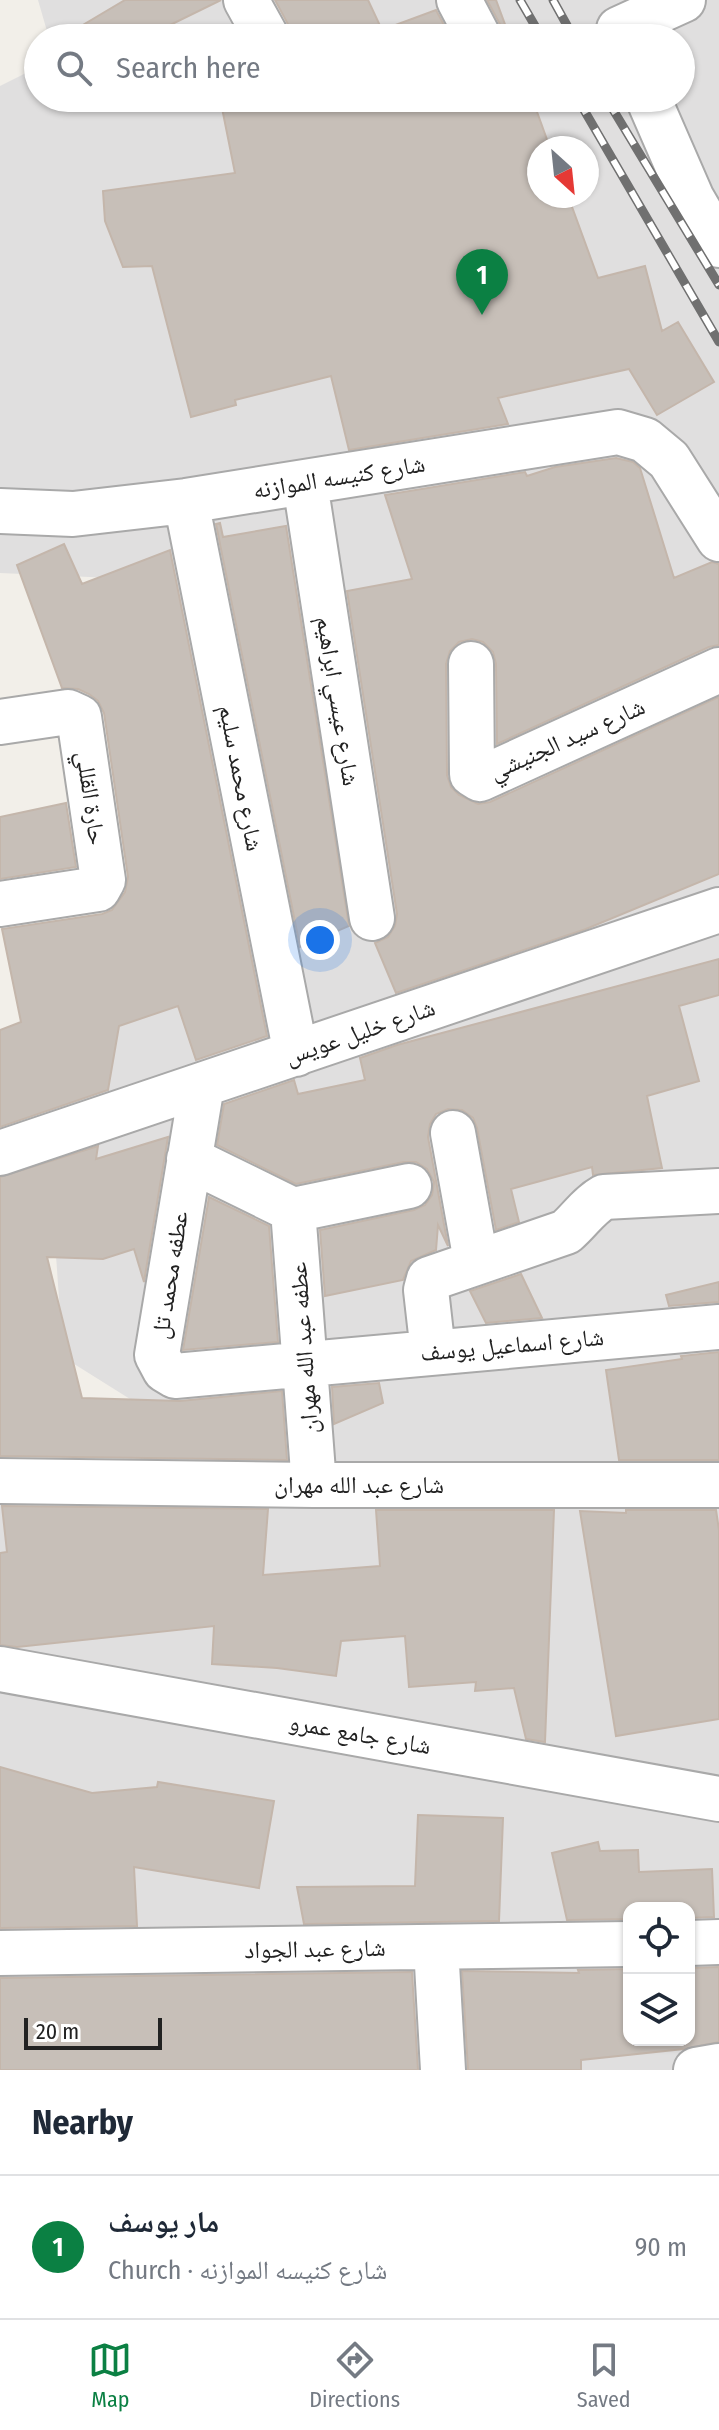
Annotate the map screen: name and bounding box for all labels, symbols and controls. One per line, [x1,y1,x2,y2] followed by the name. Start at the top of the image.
[24,24,695,112] search box
[52,46,96,90] icon: search
[116,50,261,86] text: Search here
[527,136,599,208] north arrow
[456,249,508,315] pin: 1
[251,450,427,505] street label: شارع كنيسه الموازنه
[306,614,365,789] street label: شارع عيسي ابراهيم
[485,692,651,791] street label: شارع سيد الجنيشي
[211,703,269,854] street label: شارع محمد سليم
[66,749,111,847] street label: حارة القللي
[300,920,340,960] your location
[281,993,439,1072] street label: شارع خليل عويس
[146,1209,194,1341] street label: عطفه محمد تل
[284,1261,324,1435] street label: عطفه عبد الله مهران
[419,1323,605,1368] street label: شارع اسماعيل يوسف
[274,1471,444,1500] street label: شارع عبد الله مهران
[287,1708,433,1761] street label: شارع جامع عمرو
[623,1902,695,2046] map controls
[623,1902,695,1974] button: locate
[244,1934,386,1965] street label: شارع عبد الجواد
[623,1974,695,2046] button: layers
[24,2014,162,2050] scale bar
[36,2018,79,2045] text: 20 m
[32,2102,133,2143] text: Nearby
[108,2204,219,2240] text: مار يوسف
[53,2232,64,2263] text: 1
[635,2232,687,2263] text: 90 m
[108,2255,387,2286] text: Church · شارع كنيسه الموازنه
[88,2338,132,2413] tab: Map
[309,2338,400,2413] tab: Directions
[577,2338,631,2413] tab: Saved

